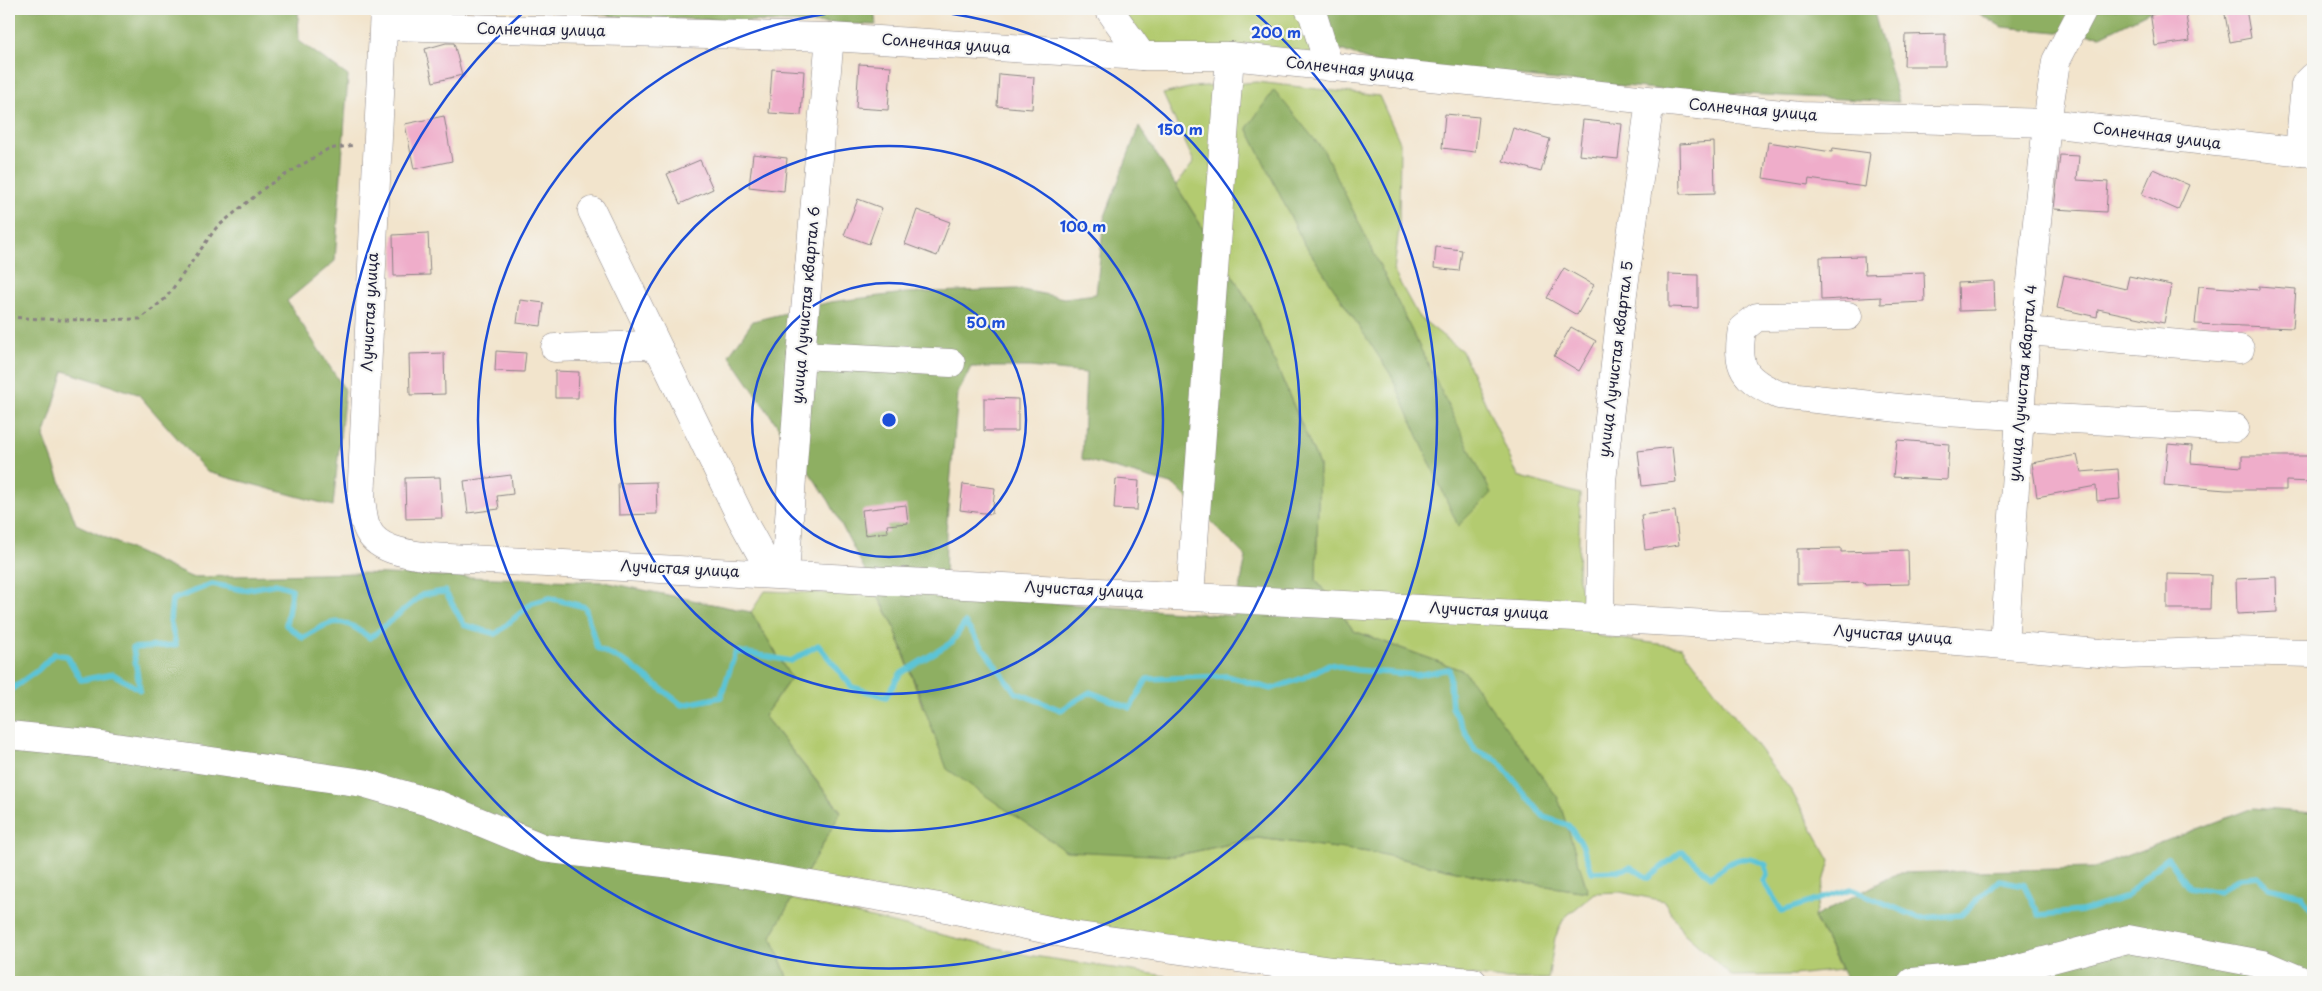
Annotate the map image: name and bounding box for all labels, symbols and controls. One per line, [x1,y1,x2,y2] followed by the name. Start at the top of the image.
[476,16,606,41] street label: Солнечная улица
[1251,20,1301,43] text: 200 m
[881,27,1012,59] street label: Солнечная улица
[1285,49,1416,86] street label: Солнечная улица
[1688,91,1819,126] street label: Солнечная улица
[2092,115,2223,154] street label: Солнечная улица
[1157,117,1203,140] text: 150 m
[784,205,825,405] street label: улица Лучистая квартал 6
[1060,214,1106,237] text: 100 m
[354,251,383,372] street label: Лучистая улица
[1591,259,1638,458] street label: улица Лучистая квартал 5
[2001,283,2042,482] street label: улица Лучистая квартал 4
[967,310,1005,333] text: 50 m
[880,411,898,429] centre of rings
[620,553,741,582] street label: Лучистая улица
[1024,574,1145,603] street label: Лучистая улица
[1429,595,1550,624] street label: Лучистая улица
[1833,618,1954,649] street label: Лучистая улица

